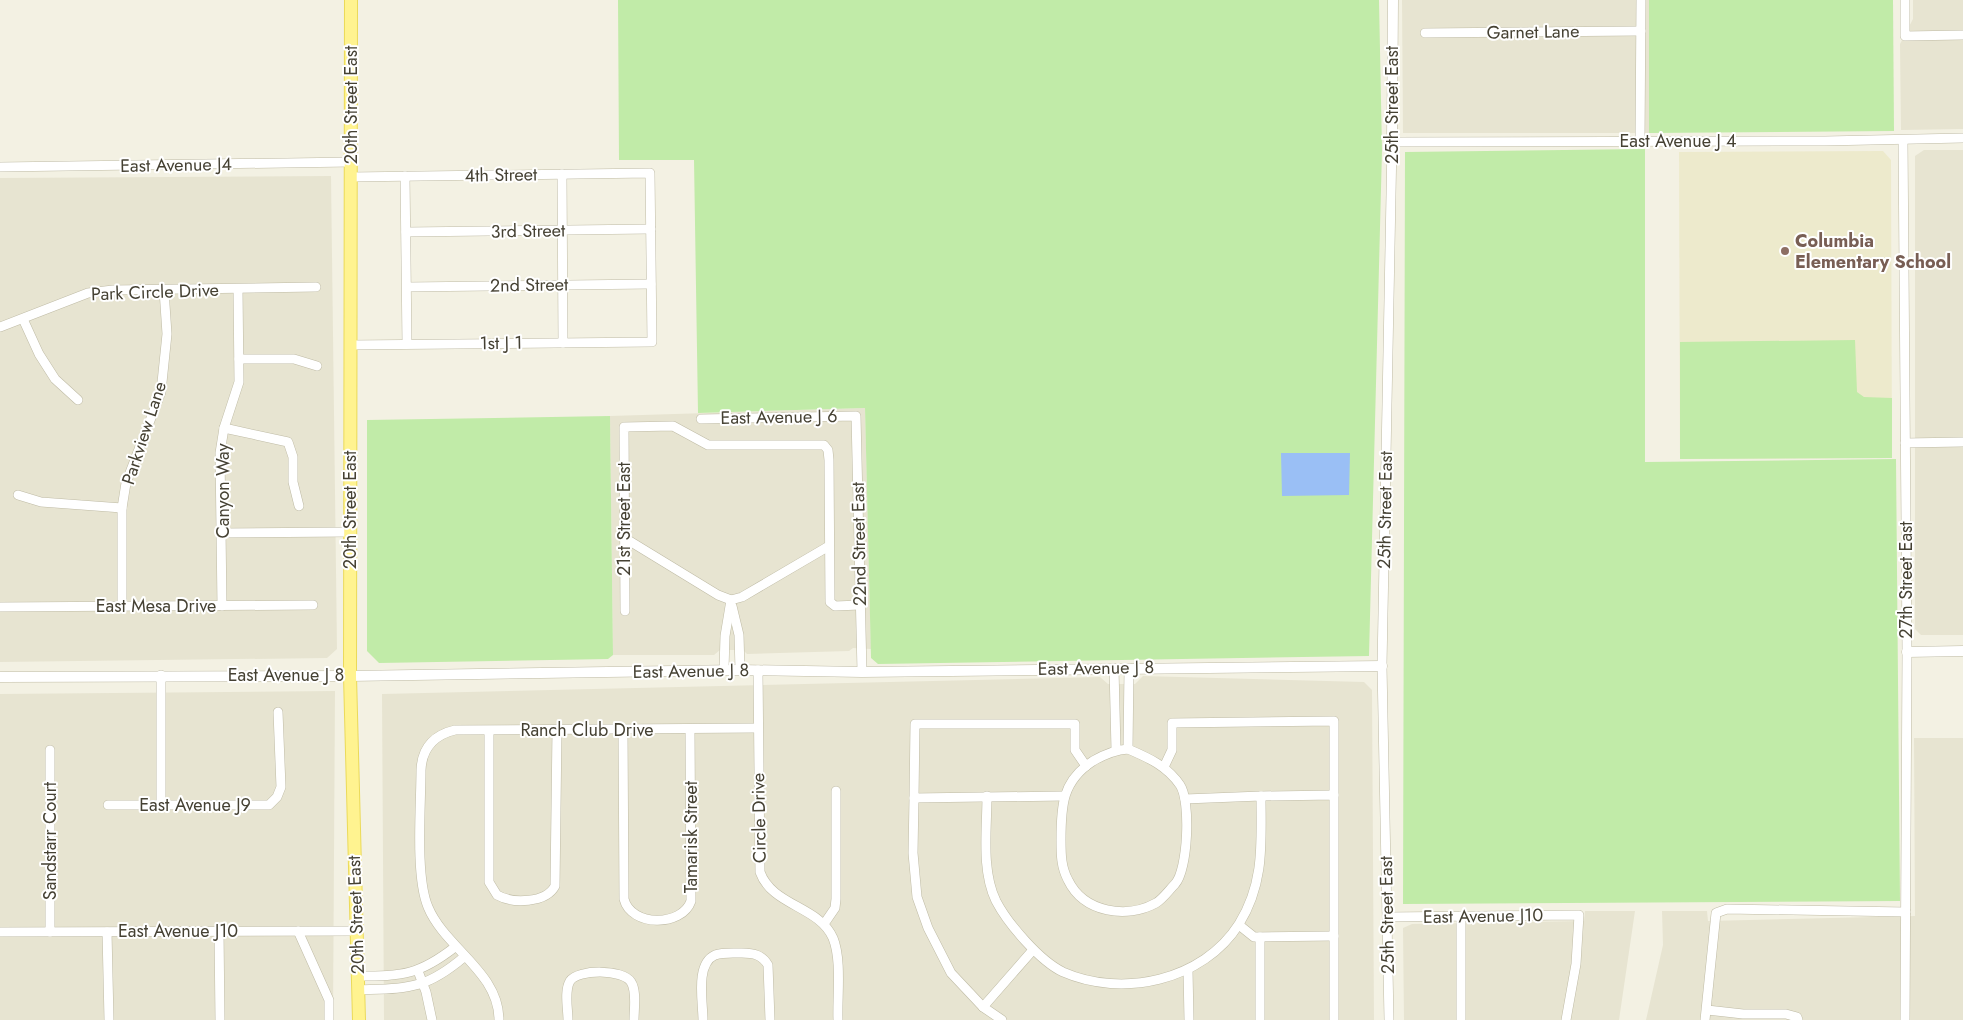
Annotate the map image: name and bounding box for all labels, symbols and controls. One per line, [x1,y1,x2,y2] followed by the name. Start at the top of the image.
[1486,18,1580,46] street label: Garnet Lane
[338,45,364,164] street label: 20th Street East
[1379,45,1405,164] street label: 25th Street East
[1619,128,1737,154] street label: East Avenue J 4
[120,151,232,179] street label: East Avenue J4
[464,161,538,189] street label: 4th Street
[490,217,566,245] street label: 3rd Street
[1795,228,1951,275] place label: Columbia Elementary School
[1779,245,1791,257] marker: Columbia Elementary School
[490,271,569,299] street label: 2nd Street
[91,277,219,307] street label: Park Circle Drive
[479,330,523,356] street label: 1st J 1
[115,378,173,488] street label: Parkview Lane
[720,403,838,431] street label: East Avenue J 6
[210,443,236,539] street label: Canyon Way
[337,450,363,569] street label: 20th Street East
[1371,450,1399,569] street label: 25th Street East
[611,461,637,576] street label: 21st Street East
[845,481,873,606] street label: 22nd Street East
[1893,521,1919,639] street label: 27th Street East
[96,593,216,619] street label: East Mesa Drive
[1038,654,1154,682] street label: East Avenue J 8
[633,657,749,685] street label: East Avenue J 8
[228,662,344,688] street label: East Avenue J 8
[520,717,654,743] street label: Ranch Club Drive
[745,773,773,863] street label: Circle Drive
[678,780,704,893] street label: Tamarisk Street
[37,781,63,900] street label: Sandstarr Court
[139,792,251,818] street label: East Avenue J9
[341,855,371,975] street label: 20th Street East
[1373,855,1401,974] street label: 25th Street East
[1423,902,1544,930] street label: East Avenue J10
[118,918,238,944] street label: East Avenue J10

